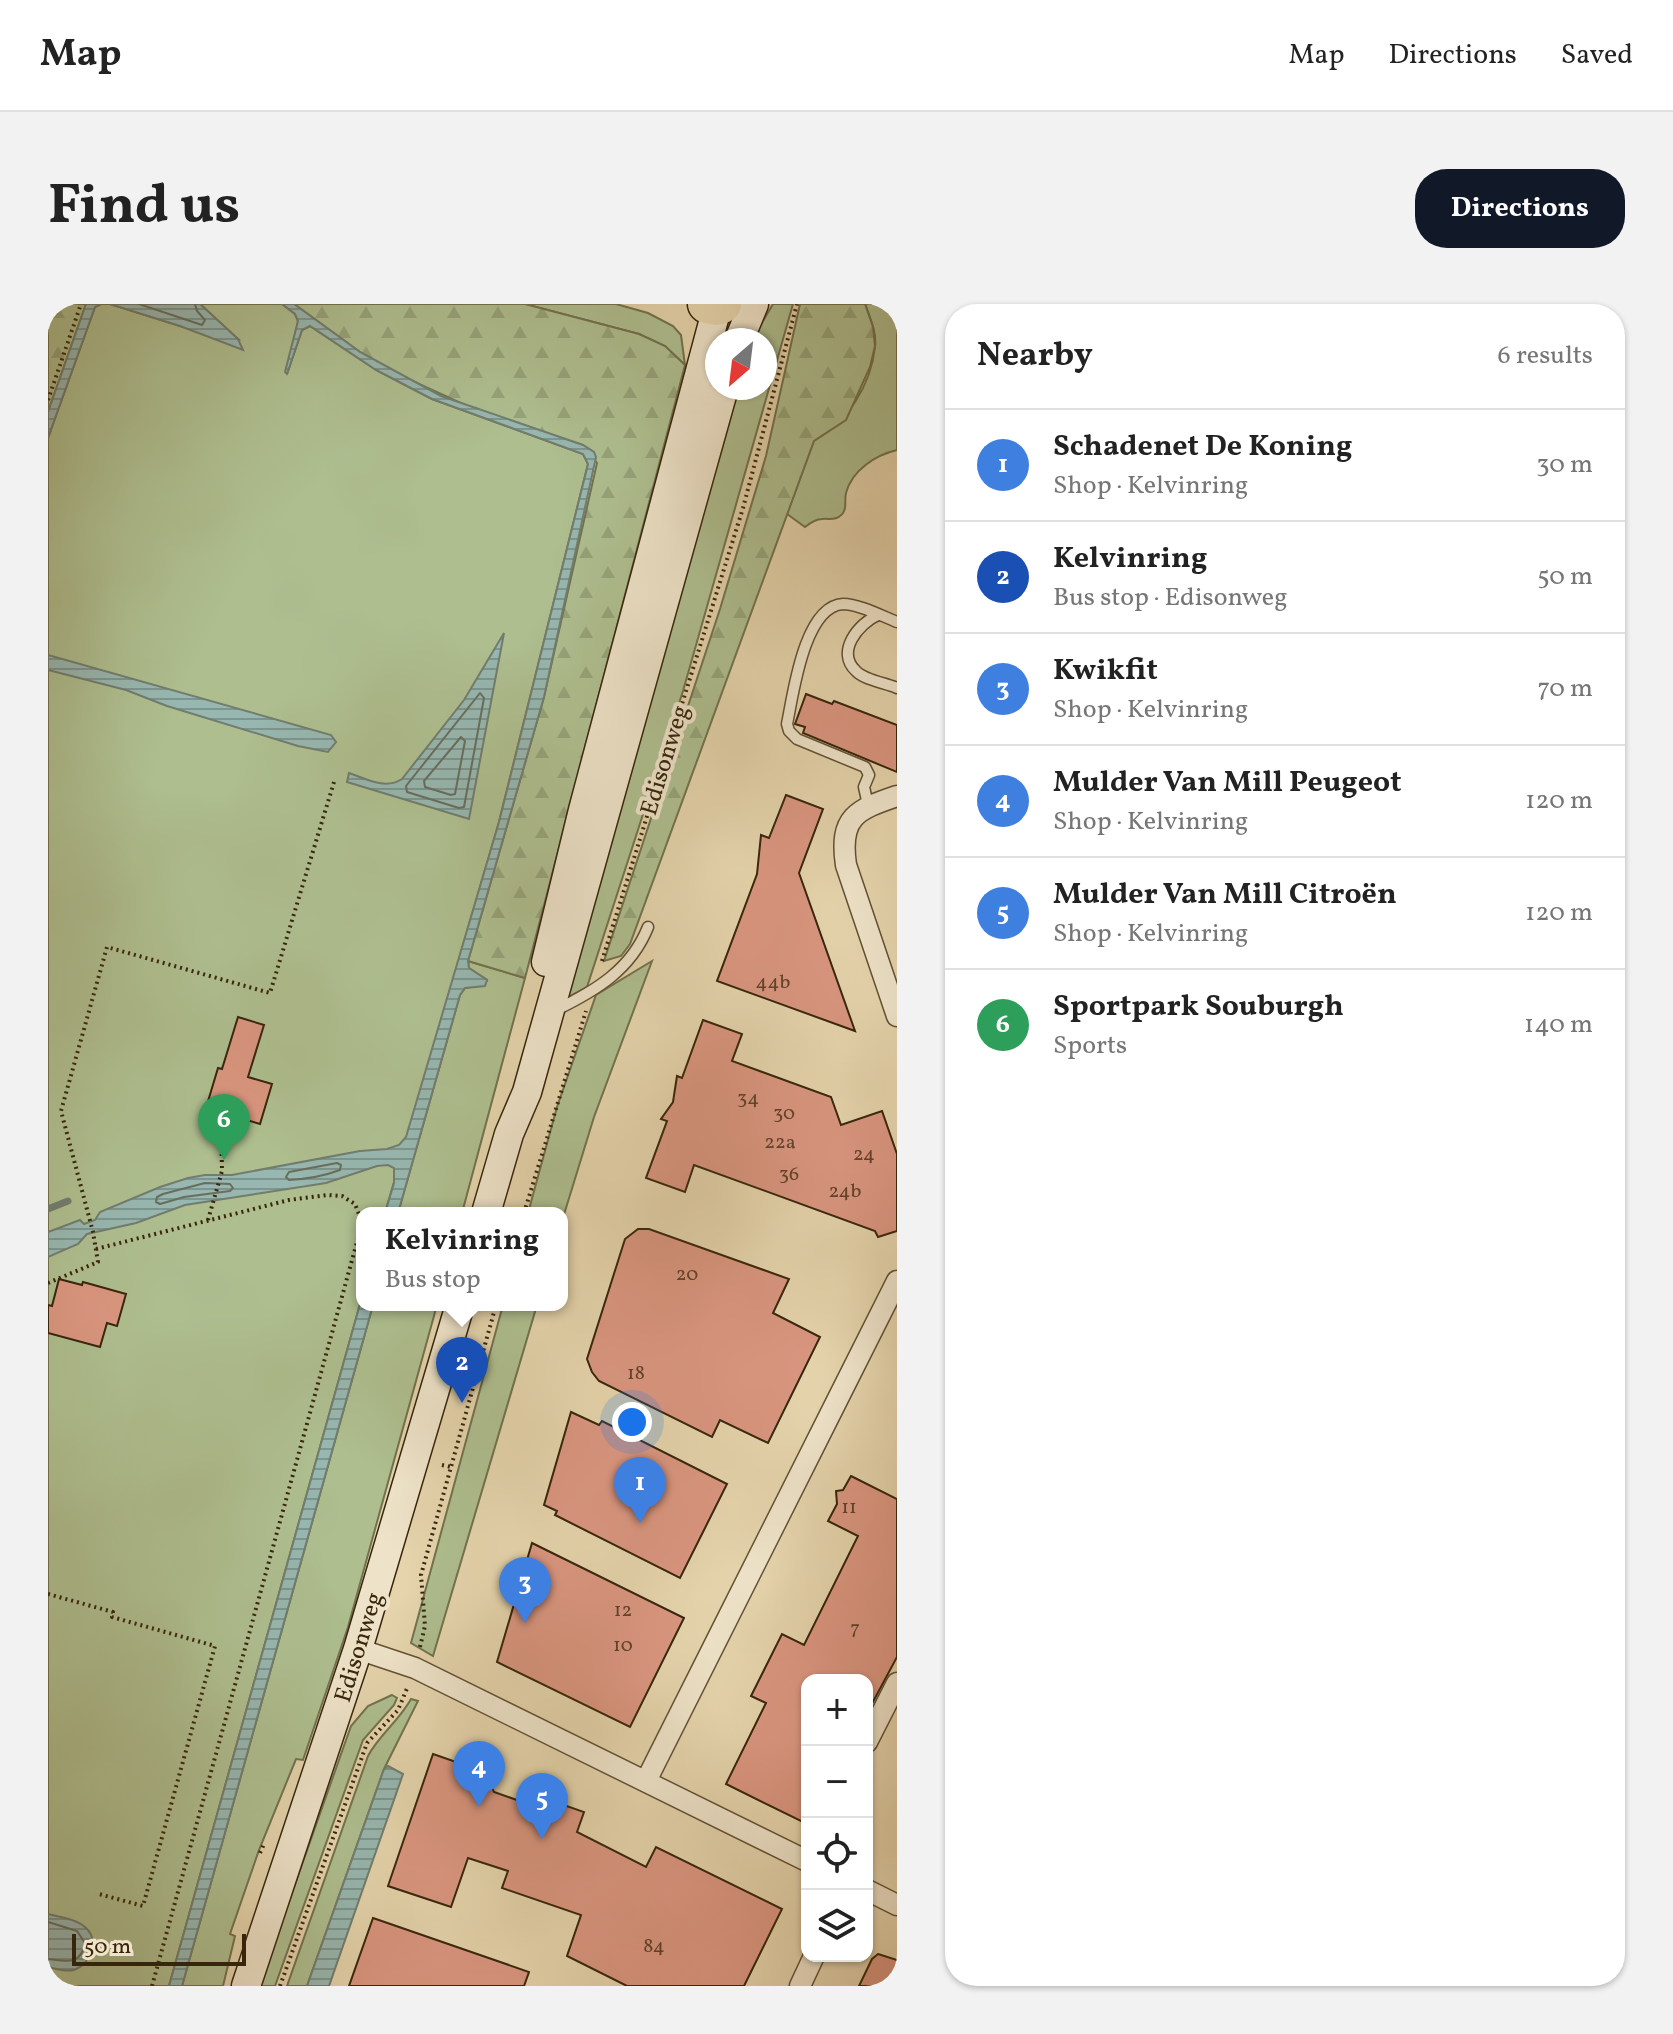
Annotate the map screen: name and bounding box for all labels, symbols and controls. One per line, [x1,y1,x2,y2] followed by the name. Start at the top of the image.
[40,29,121,82] text: Map
[1289,36,1345,75] text: Map
[1389,36,1517,75] text: Directions
[1561,36,1633,75] text: Saved
[48,169,240,247] text: Find us
[1415,169,1625,248] button: Directions
[705,328,777,400] north arrow
[977,333,1093,380] text: Nearby
[1498,338,1593,374] text: 6 results
[1053,426,1352,468] text: Schadenet De Koning
[998,447,1008,483] text: 1
[1536,447,1593,483] text: 30 m
[1053,468,1248,504] text: Shop · Kelvinring
[1053,538,1207,580] text: Kelvinring
[996,559,1010,595] text: 2
[1537,559,1593,595] text: 50 m
[1053,580,1287,616] text: Bus stop · Edisonweg
[1053,650,1158,692] text: Kwikfit
[996,671,1010,707] text: 3
[1538,671,1593,707] text: 70 m
[1053,692,1248,728] text: Shop · Kelvinring
[633,701,699,820] street label: Edisonweg
[1053,762,1401,804] text: Mulder Van Mill Peugeot
[995,783,1011,819] text: 4
[1525,783,1593,819] text: 120 m
[1053,804,1248,840] text: Shop · Kelvinring
[1053,874,1397,916] text: Mulder Van Mill Citroën
[997,895,1009,931] text: 5
[1525,895,1593,931] text: 120 m
[1053,916,1248,952] text: Shop · Kelvinring
[756,969,790,997] house number: 44b
[1053,986,1344,1028] text: Sportpark Souburgh
[996,1007,1010,1043] text: 6
[1524,1007,1593,1043] text: 140 m
[1053,1028,1127,1064] text: Sports
[737,1085,759,1113] house number: 34
[198,1094,250,1160] pin: 6
[773,1100,795,1128] house number: 30
[764,1129,796,1157] house number: 22a
[853,1141,875,1169] house number: 24
[779,1161,799,1189] house number: 36
[828,1178,862,1206] house number: 24b
[356,1207,568,1311] popup
[385,1220,539,1262] text: Kelvinring
[676,1261,698,1289] house number: 20
[385,1262,481,1298] text: Bus stop
[436,1337,488,1403] pin: 2
[627,1360,645,1388] house number: 18
[612,1402,652,1442] your location
[614,1457,666,1523] pin: 1
[841,1494,857,1522] house number: 11
[499,1557,551,1623] pin: 3
[327,1588,393,1707] street label: Edisonweg
[614,1597,632,1625] house number: 12
[850,1615,860,1643] house number: 7
[613,1632,633,1660] house number: 10
[801,1674,873,1962] map controls
[801,1674,873,1746] button: +
[453,1741,505,1807] pin: 4
[801,1746,873,1818] button: −
[516,1773,568,1839] pin: 5
[801,1818,873,1890] button: locate
[801,1890,873,1962] button: layers
[72,1930,246,1966] scale bar
[84,1932,131,1963] text: 50 m
[643,1933,665,1961] house number: 84

